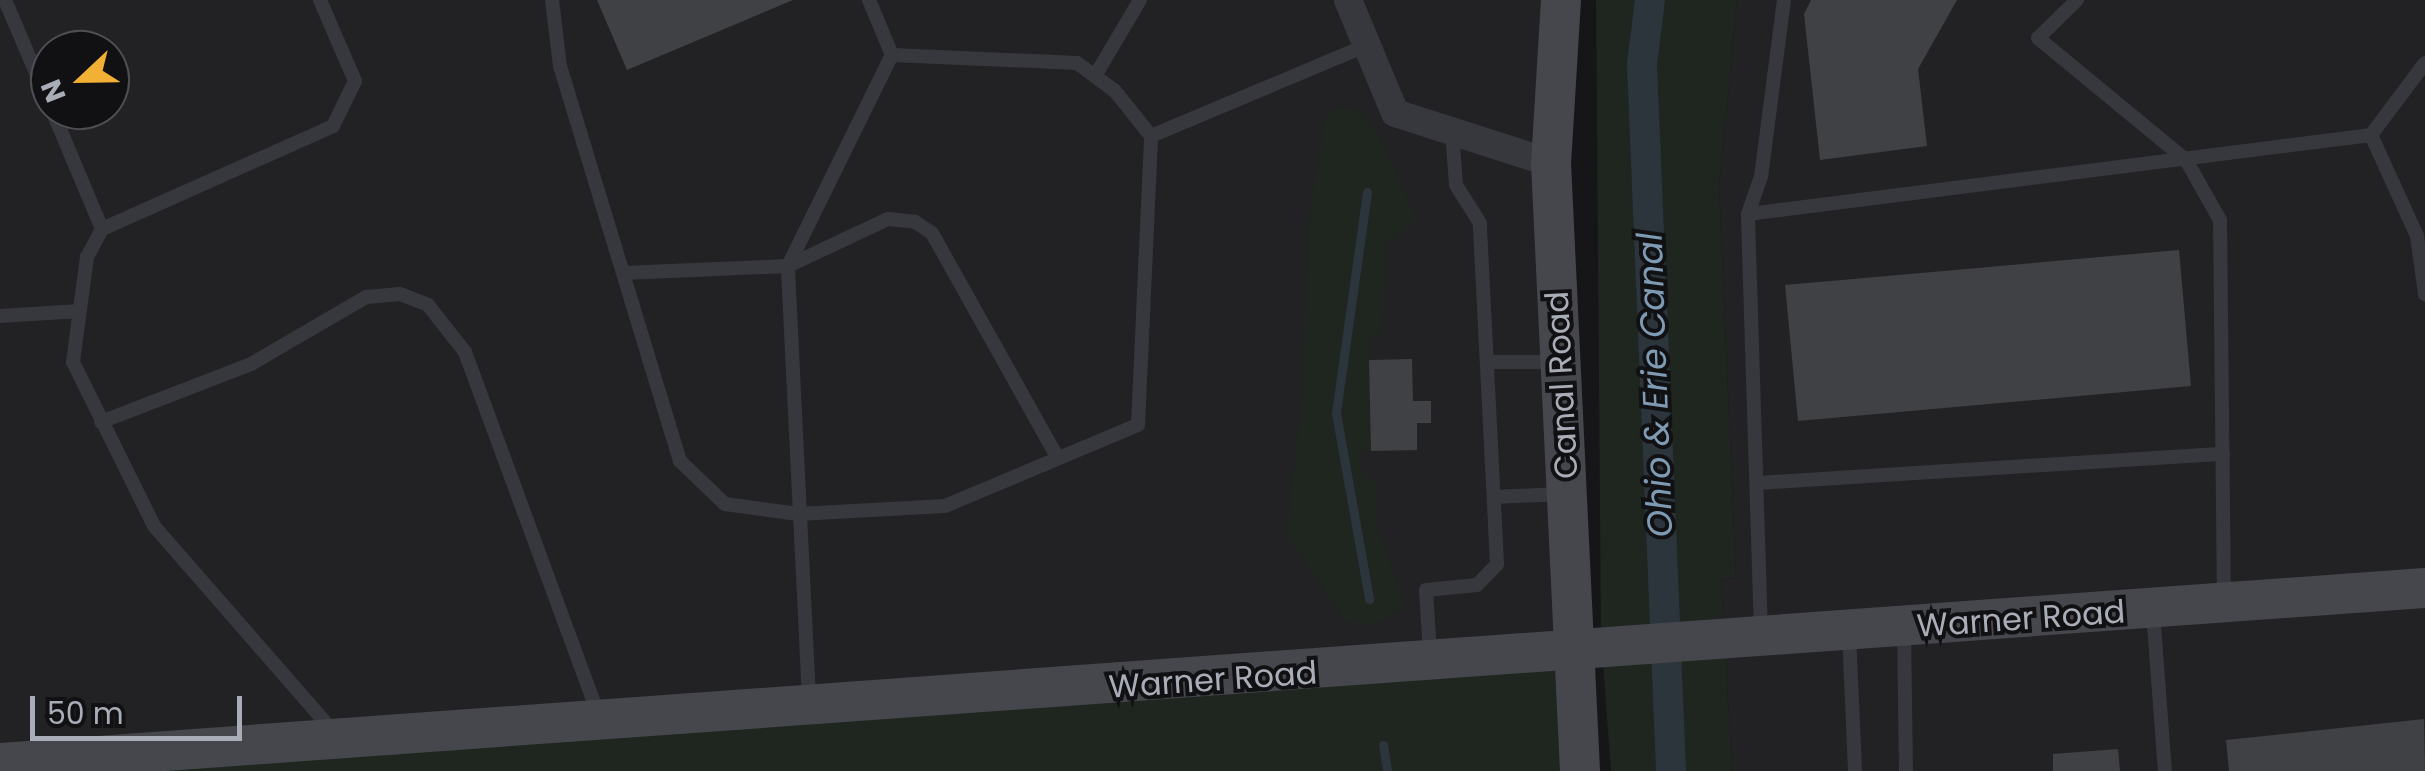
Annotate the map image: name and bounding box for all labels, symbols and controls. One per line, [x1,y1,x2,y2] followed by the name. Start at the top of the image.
[30,30,130,130] north arrow
[32,74,76,108] text: N
[1629,232,1681,538] water label: Ohio & Erie Canal
[1538,290,1586,480] street label: Canal Road
[1916,593,2126,645] street label: Warner Road
[1108,654,1318,706] street label: Warner Road
[35,676,248,738] scale bar
[47,692,124,735] text: 50 m

